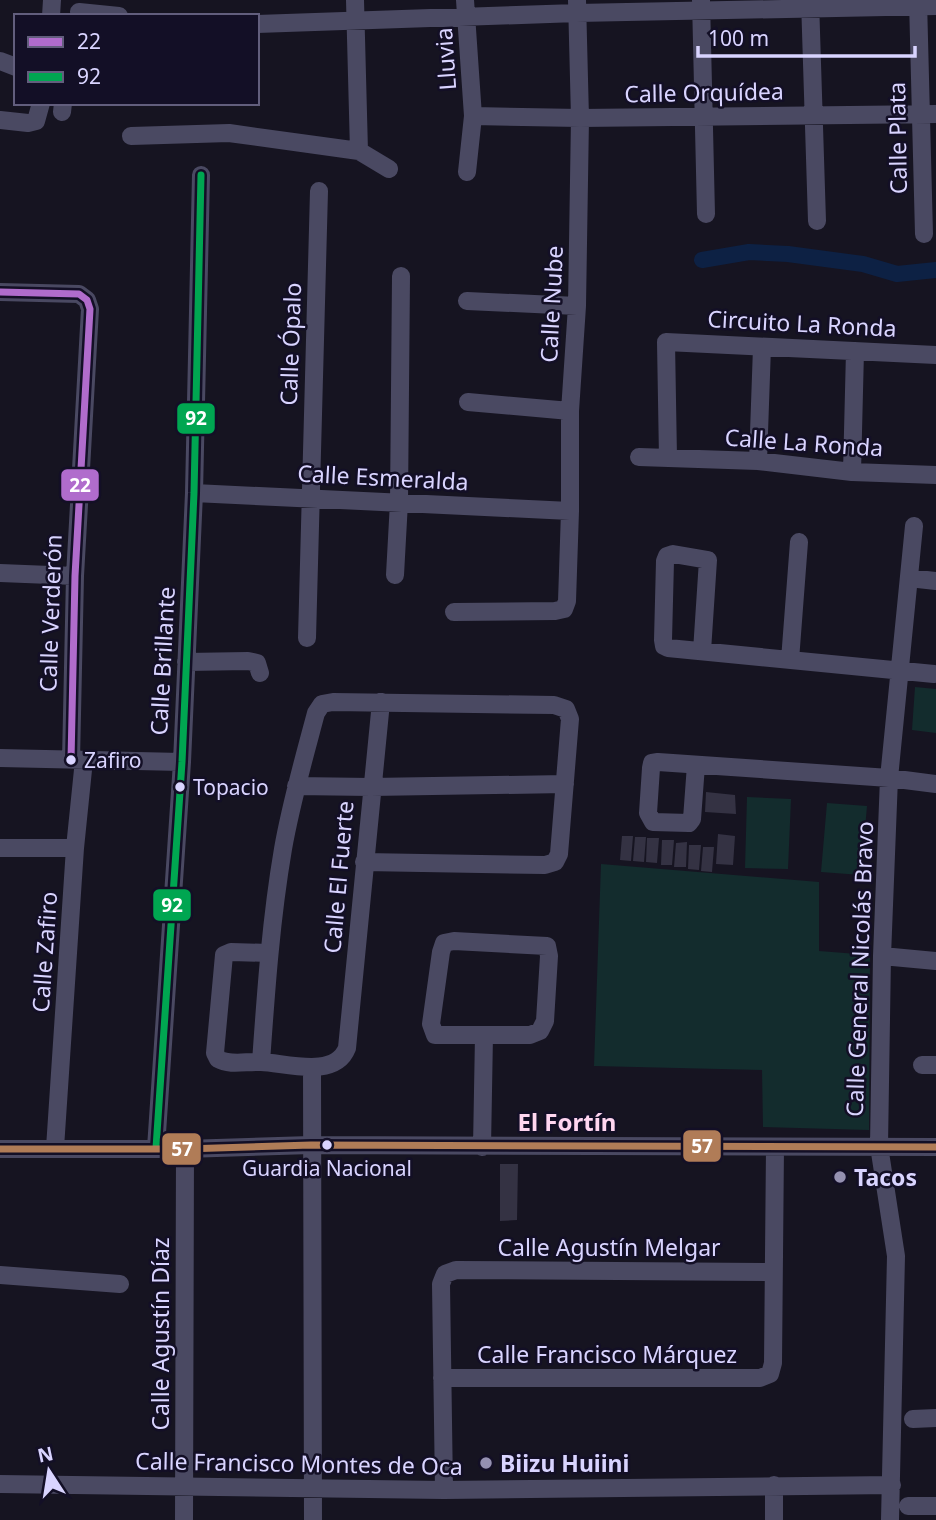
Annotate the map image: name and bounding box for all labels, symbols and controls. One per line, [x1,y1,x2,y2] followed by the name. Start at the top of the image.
[14,14,259,105] legend
[698,14,915,58] scale bar
[708,24,769,52] text: 100 m
[77,27,101,55] text: 22
[427,27,463,91] street label: Lluvia
[77,62,101,90] text: 92
[624,75,784,109] street label: Calle Orquídea
[880,82,914,194] street label: Calle Plata
[532,245,570,363] street label: Calle Nube
[272,282,308,406] street label: Calle Ópalo
[707,302,897,344] street label: Circuito La Ronda
[176,402,216,435] line badge: 92
[185,405,207,431] text: 92
[724,421,884,463] street label: Calle La Ronda
[297,457,469,497] street label: Calle Esmeralda
[60,468,100,502] line badge: 22
[69,472,91,498] text: 22
[31,534,69,692] street label: Calle Verderón
[142,586,182,736] street label: Calle Brillante
[84,746,141,774] place label: Zafiro
[64,753,78,767] marker: Zafiro
[193,773,269,801] place label: Topacio
[173,780,187,794] marker: Topacio
[315,799,361,955] street label: Calle El Fuerte
[838,821,880,1117] street label: Calle General Nicolás Bravo
[152,888,192,922] line badge: 92
[24,890,64,1014] street label: Calle Zafiro
[161,892,183,918] text: 92
[518,1105,616,1138] district label: El Fortín
[682,1129,722,1163] line badge: 57
[161,1132,202,1166] line badge: 57
[691,1133,713,1159] text: 57
[171,1136,193,1162] text: 57
[320,1138,334,1152] marker: Guardia Nacional
[242,1154,412,1182] place label: Guardia Nacional
[854,1161,917,1193] place label: Tacos
[832,1169,848,1185] marker: Tacos
[497,1231,721,1263] street label: Calle Agustín Melgar
[144,1237,176,1431] street label: Calle Agustín Díaz
[477,1338,737,1370] street label: Calle Francisco Márquez
[14,1436,84,1506] north arrow
[35,1440,56,1469] text: N
[135,1444,463,1482] street label: Calle Francisco Montes de Oca
[500,1447,629,1479] place label: Biizu Huiini
[478,1455,494,1471] marker: Biizu Huiini

